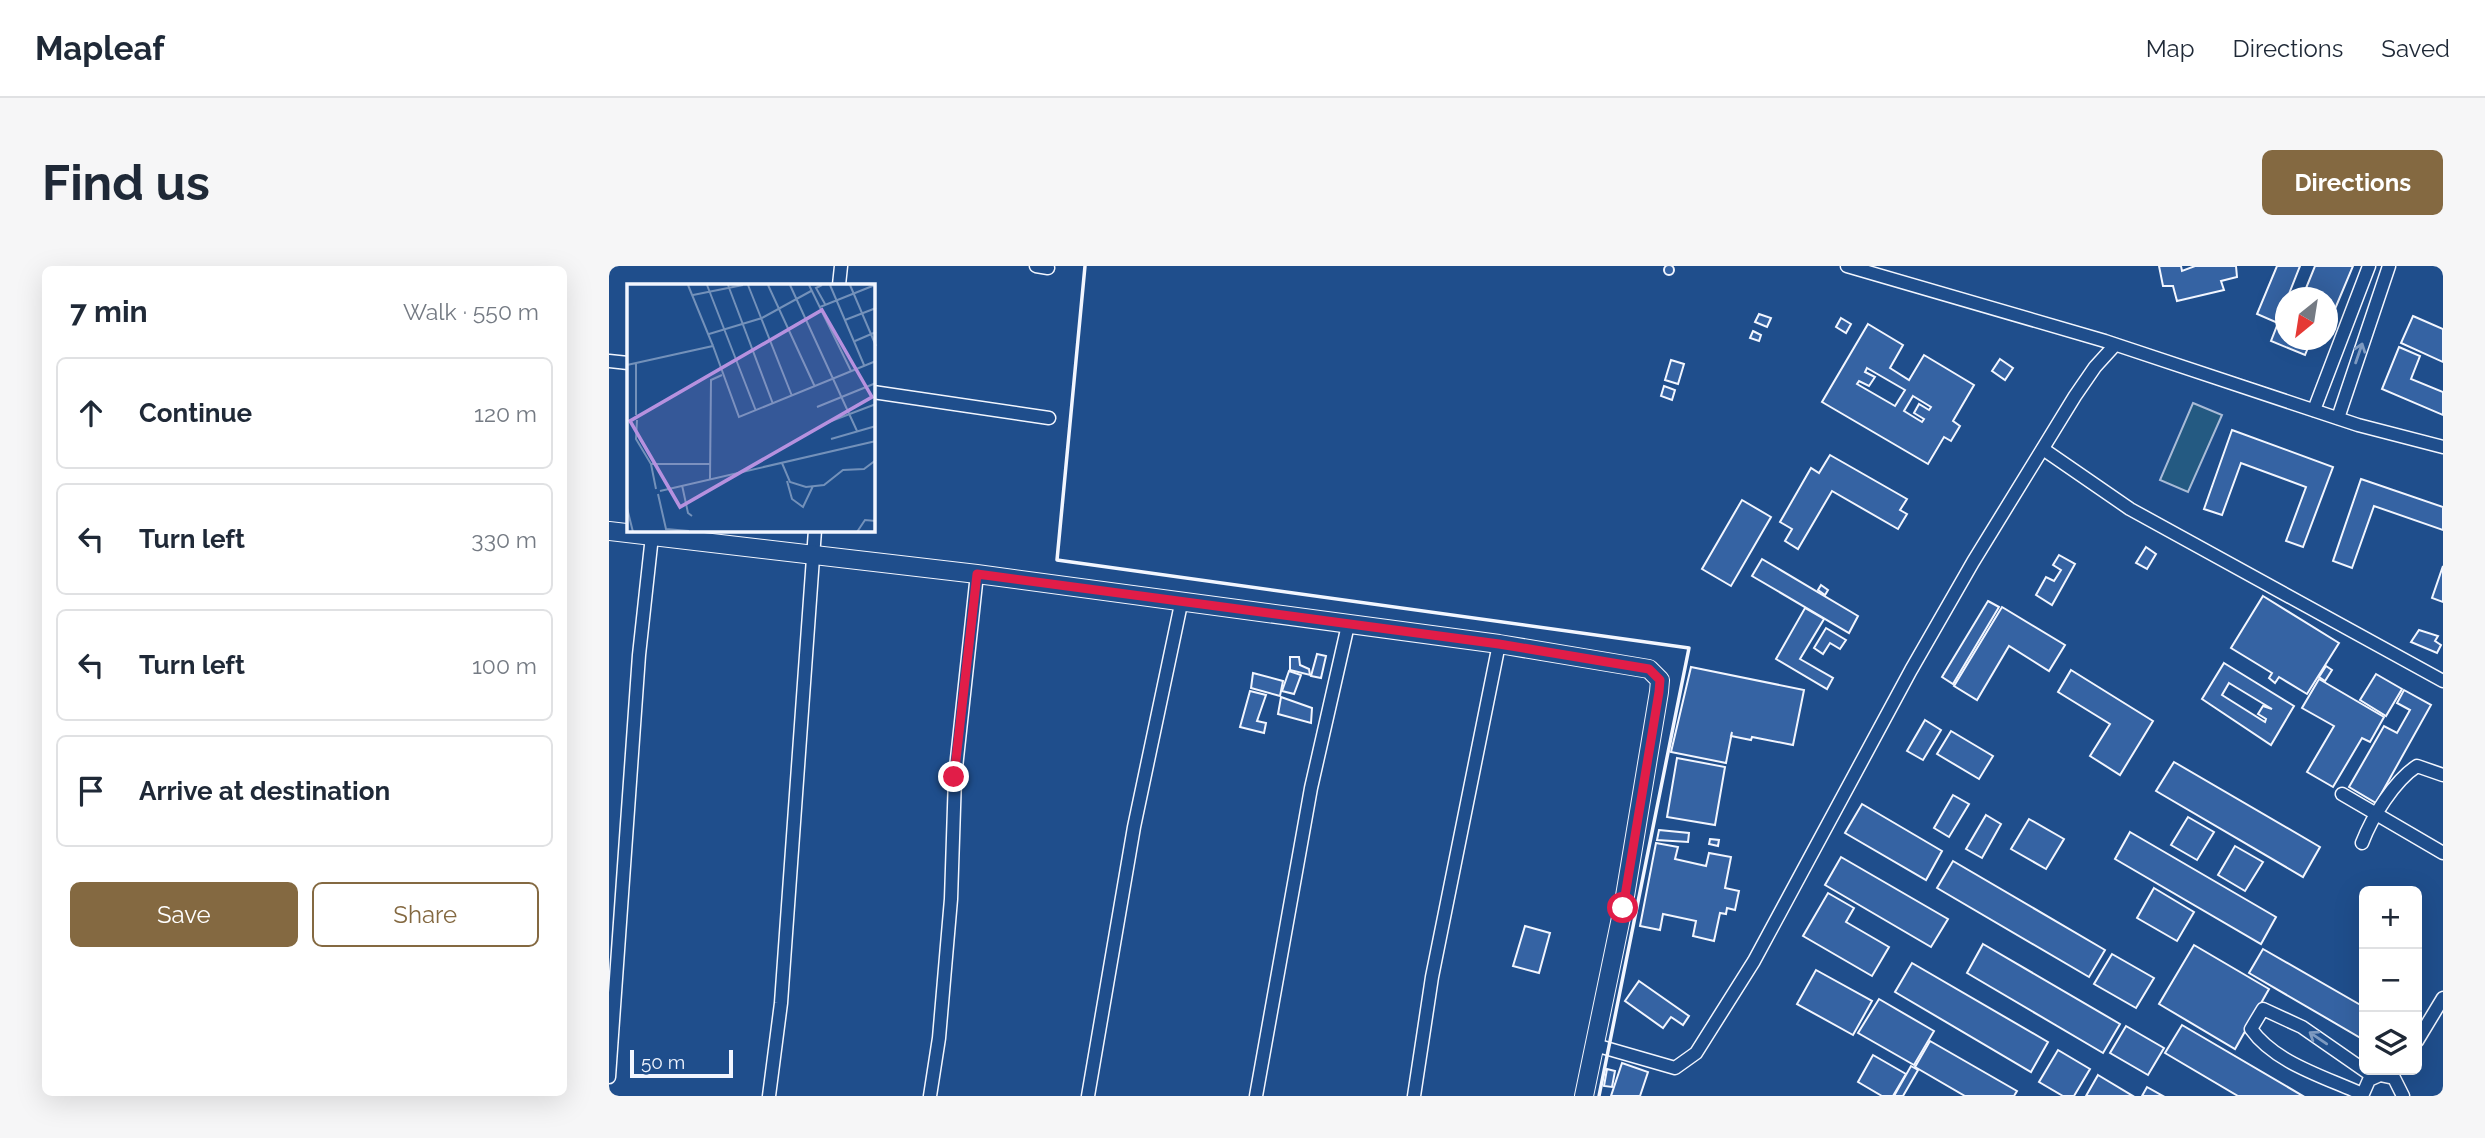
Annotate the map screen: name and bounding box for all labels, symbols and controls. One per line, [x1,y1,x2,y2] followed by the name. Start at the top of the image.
[35,29,165,68] text: Mapleaf
[2146,34,2195,63] text: Map
[2233,34,2343,63] text: Directions
[2381,34,2450,63] text: Saved
[2262,150,2443,215] button: Directions
[42,154,210,211] text: Find us
[627,284,875,532] inset map
[2275,287,2338,350] north arrow
[70,294,148,329] text: 7 min
[403,298,539,325] text: Walk · 550 m
[2354,342,2366,364] one-way arrow
[72,394,110,432] icon: ahead
[139,398,252,428] text: Continue
[474,400,537,427] text: 120 m
[72,520,110,558] icon: left
[139,524,245,554] text: Turn left
[471,526,537,553] text: 330 m
[72,646,110,684] icon: left
[139,650,245,680] text: Turn left
[472,652,537,679] text: 100 m
[938,761,969,792] route end
[72,772,110,810] icon: arrive
[139,776,390,806] text: Arrive at destination
[70,882,298,947] button: Save
[312,882,539,947] button: Share
[2359,886,2422,1075] map controls
[2359,886,2422,949] button: +
[1607,892,1638,923] route start
[2359,949,2422,1012] button: −
[2359,1012,2422,1075] button: layers
[2308,1031,2328,1045] one-way arrow
[630,1047,733,1079] scale bar
[641,1051,685,1073] text: 50 m

